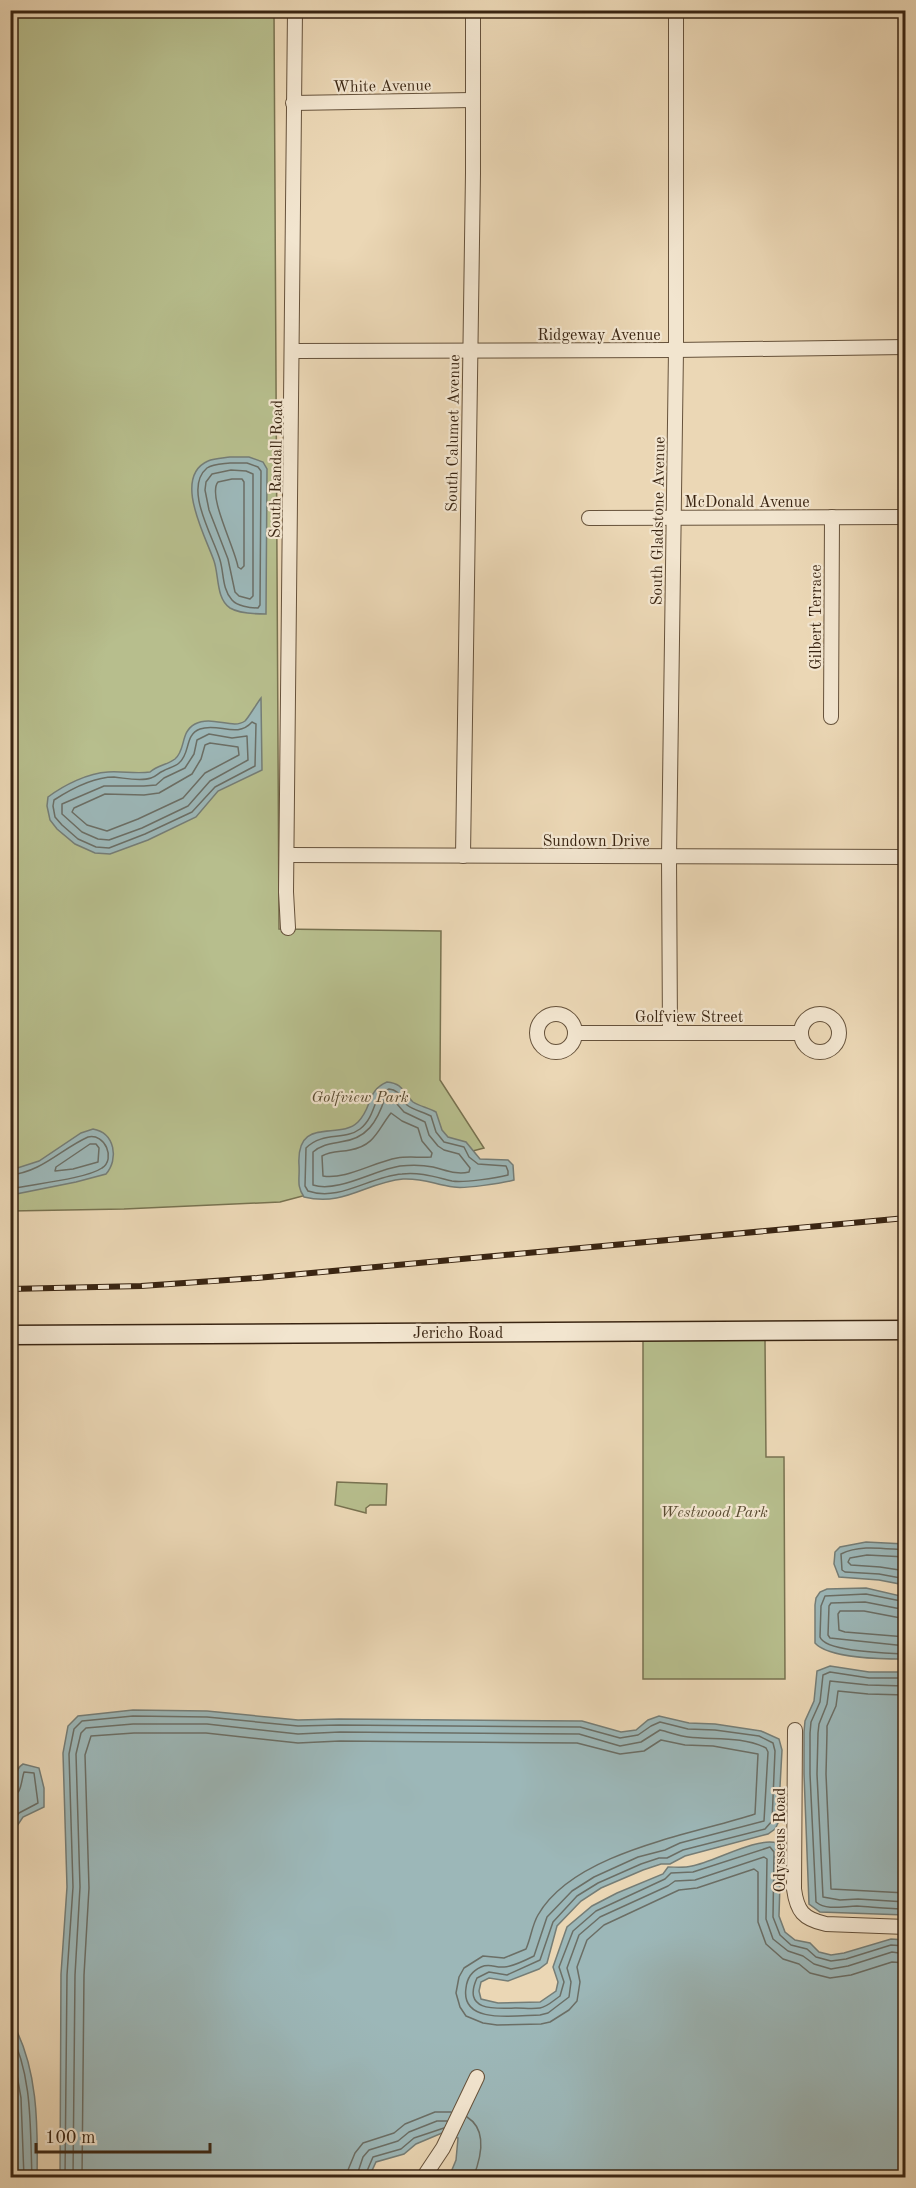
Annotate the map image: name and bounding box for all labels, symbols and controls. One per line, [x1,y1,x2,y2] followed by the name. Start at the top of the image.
[333,78,431,96] street label: White Avenue
[537,328,661,344] street label: Ridgeway Avenue
[445,354,463,512] street label: South Calumet Avenue
[268,400,286,538] street label: South Randall Road
[650,436,668,606] street label: South Gladstone Avenue
[684,495,810,511] street label: McDonald Avenue
[809,564,825,670] street label: Gilbert Terrace
[542,834,650,850] street label: Sundown Drive
[635,1010,744,1026] street label: Golfview Street
[311,1090,409,1106] park label: Golfview Park
[413,1326,503,1342] street label: Jericho Road
[660,1505,768,1521] park label: Westwood Park
[773,1788,789,1892] street label: Odysseus Road
[36,2116,210,2154] scale bar
[45,2129,96,2147] text: 100 m

